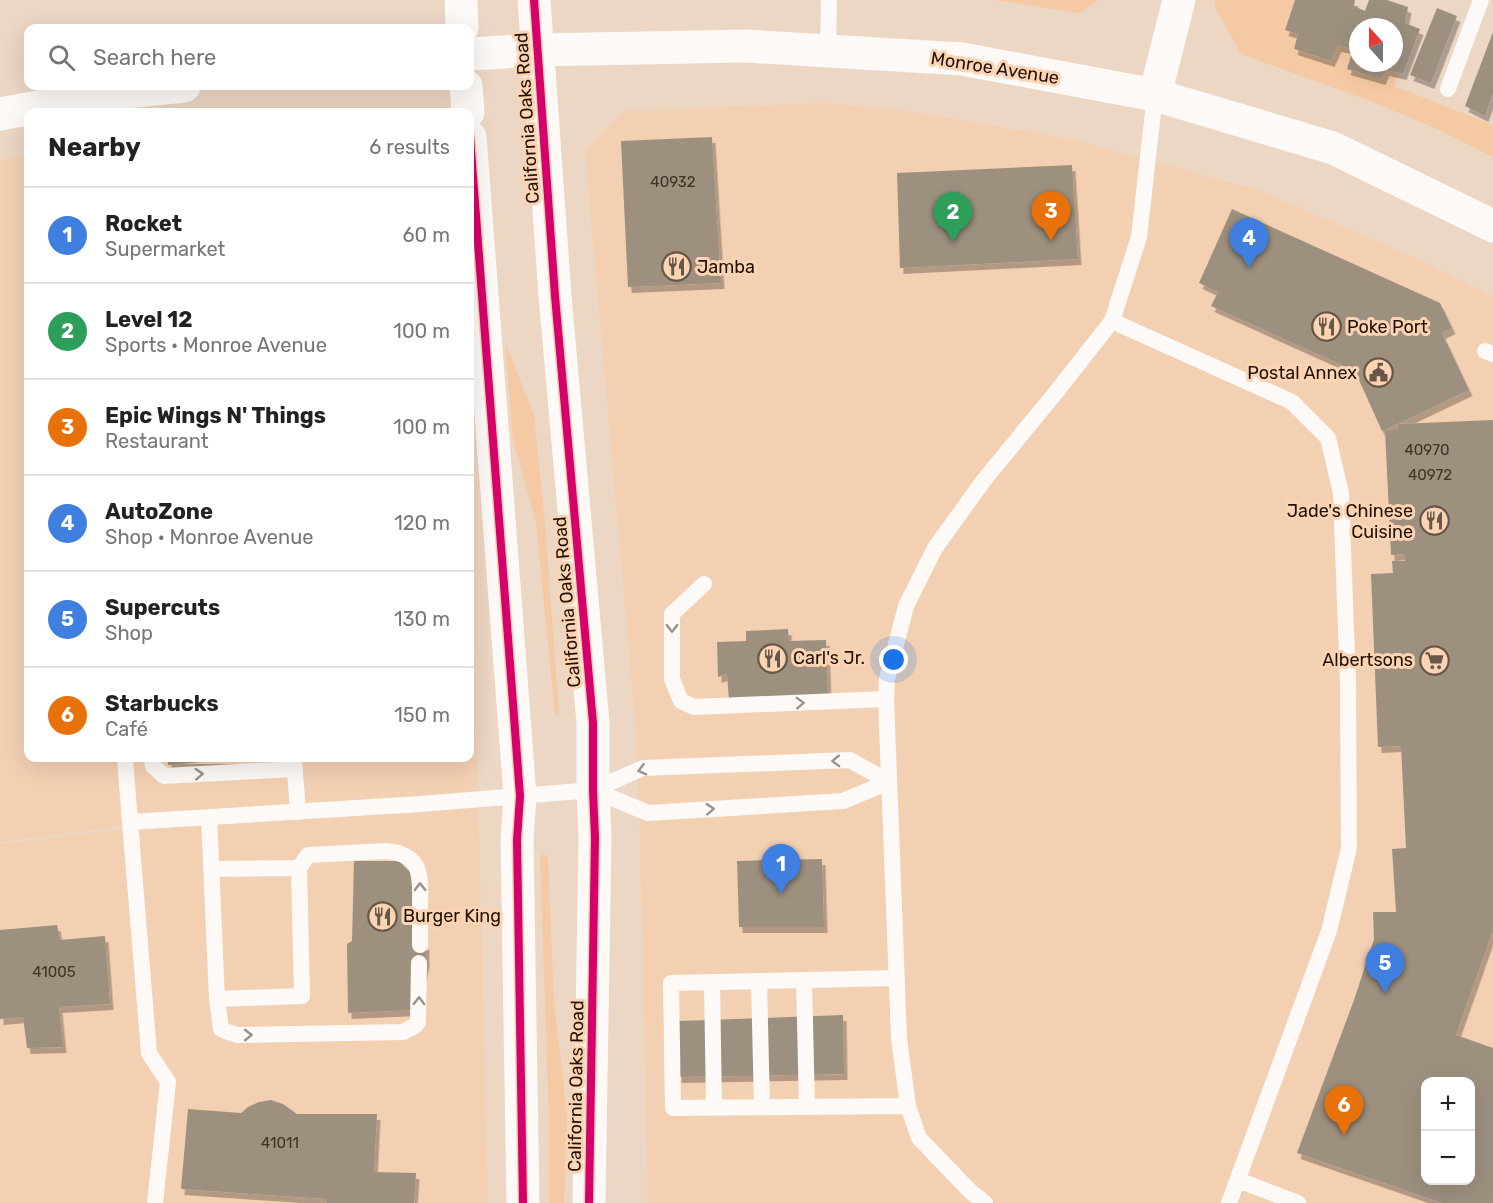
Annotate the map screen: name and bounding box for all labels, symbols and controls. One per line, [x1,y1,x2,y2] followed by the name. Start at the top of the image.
[1349,18,1403,72] north arrow
[24,24,474,90] search box
[510,32,544,204] street label: California Oaks Road
[45,41,78,74] icon: search
[93,44,216,71] text: Search here
[929,47,1061,89] street label: Monroe Avenue
[48,132,141,163] text: Nearby
[369,135,450,159] text: 6 results
[650,173,696,191] house number: 40932
[934,192,972,242] pin: 2
[1032,192,1070,241] pin: 3
[105,210,182,237] text: Rocket
[1230,218,1268,268] pin: 4
[63,223,72,247] text: 1
[403,223,450,247] text: 60 m
[105,237,225,261] text: Supermarket
[660,251,692,283] restaurant icon: Jamba
[697,256,755,278] place label: Jamba
[105,306,193,333] text: Level 12
[1310,311,1342,343] restaurant icon: Poke Port
[1347,316,1428,338] place label: Poke Port
[61,319,74,343] text: 2
[393,319,450,343] text: 100 m
[105,333,327,357] text: Sports · Monroe Avenue
[1362,357,1394,389] public building icon: Postal Annex
[1247,362,1357,384] place label: Postal Annex
[105,402,326,429] text: Epic Wings N' Things
[61,415,74,439] text: 3
[393,415,450,439] text: 100 m
[105,429,209,453] text: Restaurant
[1405,441,1449,459] house number: 40970
[1408,466,1452,484] house number: 40972
[105,498,213,525] text: AutoZone
[1287,500,1413,543] place label: Jade's Chinese Cuisine
[1418,505,1450,537] restaurant icon: Jade's Chinese Cuisine
[61,511,74,535] text: 4
[394,511,450,535] text: 120 m
[549,516,585,688] street label: California Oaks Road
[105,525,313,549] text: Shop · Monroe Avenue
[105,594,220,621] text: Supercuts
[61,607,74,631] text: 5
[394,607,450,631] text: 130 m
[105,621,153,645] text: Shop
[666,624,678,633] one-way arrow
[756,642,788,674] restaurant icon: Carl's Jr.
[1418,644,1450,676] supermarket icon: Albertsons
[879,645,908,674] your location
[793,647,865,669] place label: Carl's Jr.
[1322,649,1413,671] place label: Albertsons
[105,690,219,717] text: Starbucks
[795,696,804,709] one-way arrow
[61,703,74,727] text: 6
[394,703,450,727] text: 150 m
[105,717,148,741] text: Café
[832,754,841,767] one-way arrow
[637,763,647,776] one-way arrow
[195,767,204,780] one-way arrow
[705,803,714,816] one-way arrow
[762,844,800,894] pin: 1
[414,882,426,891] one-way arrow
[366,900,398,932] restaurant icon: Burger King
[403,905,501,927] place label: Burger King
[1366,944,1404,993] pin: 5
[32,963,76,981] house number: 41005
[412,996,425,1005] one-way arrow
[564,1000,588,1172] street label: California Oaks Road
[244,1029,253,1041] one-way arrow
[1421,1077,1475,1185] map controls
[1421,1077,1475,1131] button: +
[1324,1086,1364,1135] pin: 6
[1421,1131,1475,1185] button: −
[261,1134,299,1152] house number: 41011

